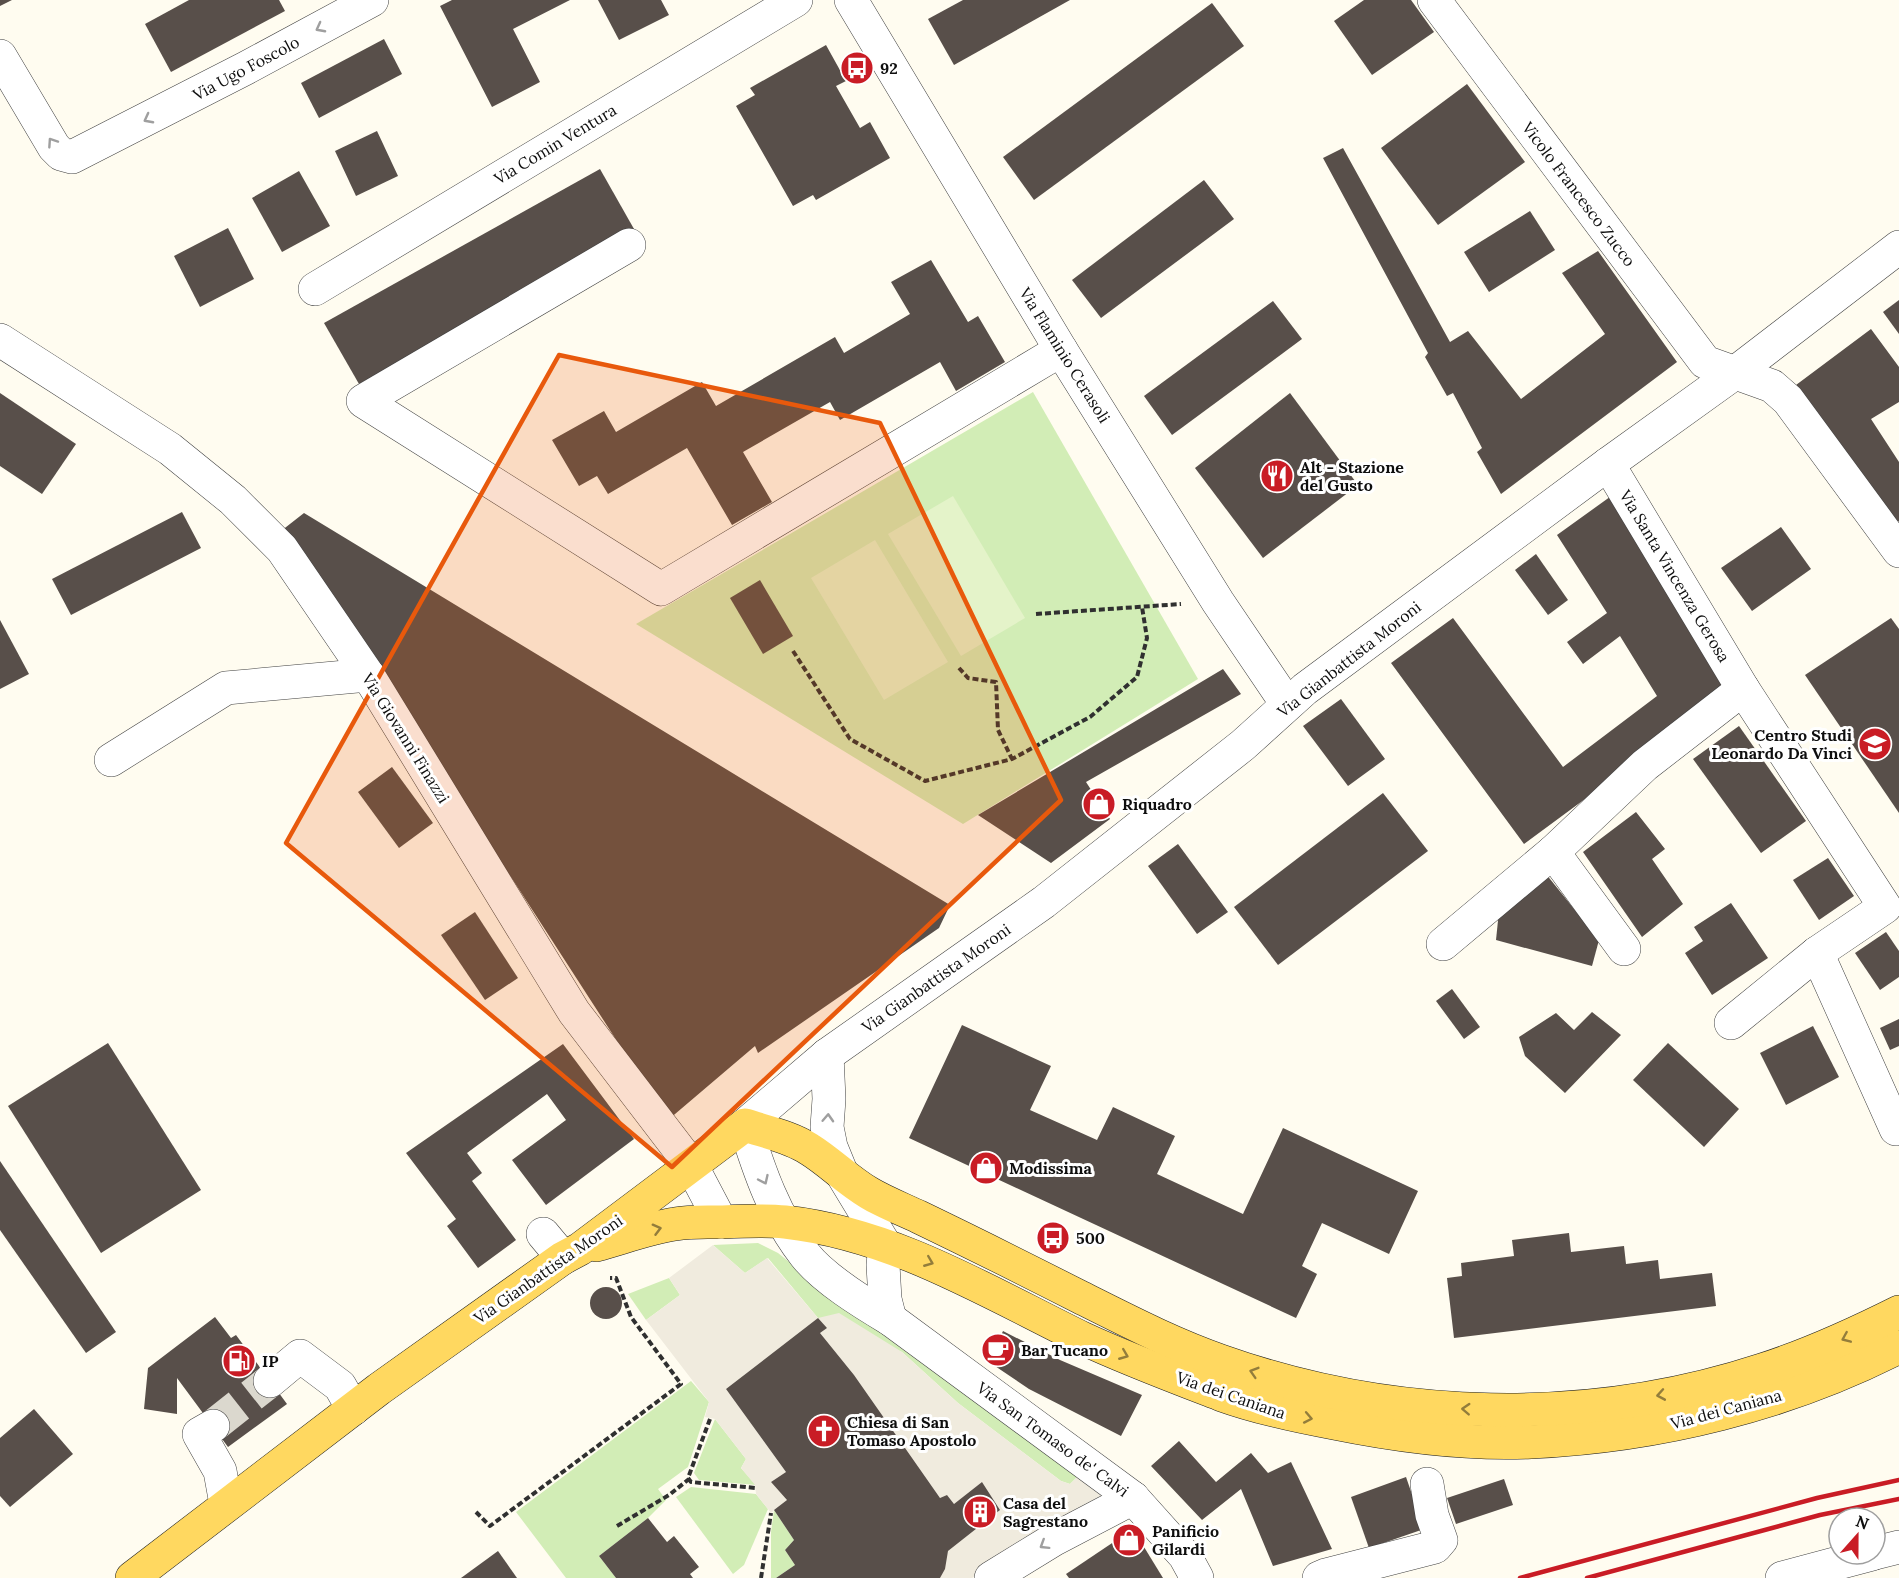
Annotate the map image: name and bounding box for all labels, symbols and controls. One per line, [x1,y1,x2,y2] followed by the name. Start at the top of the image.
[316,21,327,32] one-way arrow
[188,31,303,105] street label: Via Ugo Foscolo
[839,50,875,86] bus stop icon: 92
[880,58,898,78] place label: 92
[489,100,620,189] street label: Via Comin Ventura
[144,112,155,123] one-way arrow
[1517,117,1640,270] street label: Vicolo Francesco Zucco
[48,138,59,149] one-way arrow
[1015,283,1115,426] street label: Via Flaminio Cerasoli
[1300,457,1404,495] place label: Alt - Stazione del Gusto
[1259,458,1295,494] restaurant icon: Alt - Stazione del Gusto
[1615,485,1734,666] street label: Via Santa Vincenza Gerosa
[1272,597,1425,722] street label: Via Gianbattista Moroni
[357,669,454,807] street label: Via Giovanni Finazzi
[1711,725,1852,763] place label: Centro Studi Leonardo Da Vinci
[1857,726,1893,762] school or university icon: Centro Studi Leonardo Da Vinci
[1081,786,1117,822] shop icon: Riquadro
[1122,794,1192,814] place label: Riquadro
[857,919,1014,1037] street label: Via Gianbattista Moroni
[821,1114,834,1123] one-way arrow
[968,1150,1004,1186] shop icon: Modissima
[1009,1158,1092,1178] place label: Modissima
[756,1174,768,1185] one-way arrow
[469,1210,626,1328] street label: Via Gianbattista Moroni
[1035,1220,1071,1256] bus stop icon: 500
[652,1223,662,1236] one-way arrow
[1076,1228,1105,1248] place label: 500
[923,1255,934,1267] one-way arrow
[1842,1330,1853,1342] one-way arrow
[980,1332,1016,1368] cafe icon: Bar Tucano
[1021,1340,1108,1360] place label: Bar Tucano
[221,1343,257,1379] fuel station icon: IP
[1117,1348,1128,1360] one-way arrow
[262,1351,278,1371] place label: IP
[1173,1367,1288,1423] street label: Via dei Caniana
[1249,1367,1260,1379] one-way arrow
[972,1377,1133,1501] street label: Via San Tomaso de' Calvi
[1667,1385,1784,1434] street label: Via dei Caniana
[1656,1389,1665,1401] one-way arrow
[1462,1402,1471,1415] one-way arrow
[1302,1411,1312,1424] one-way arrow
[847,1412,976,1450] place label: Chiesa di San Tomaso Apostolo
[806,1413,842,1449] church icon: Chiesa di San Tomaso Apostolo
[1003,1493,1088,1531] place label: Casa del Sagrestano
[962,1494,998,1530] building icon: Casa del Sagrestano
[1827,1506,1887,1566] north arrow
[1853,1510,1872,1534] text: N
[1152,1521,1219,1559] place label: Panificio Gilardi
[1111,1522,1147,1558] shop icon: Panificio Gilardi
[1040,1538,1050,1550] one-way arrow

